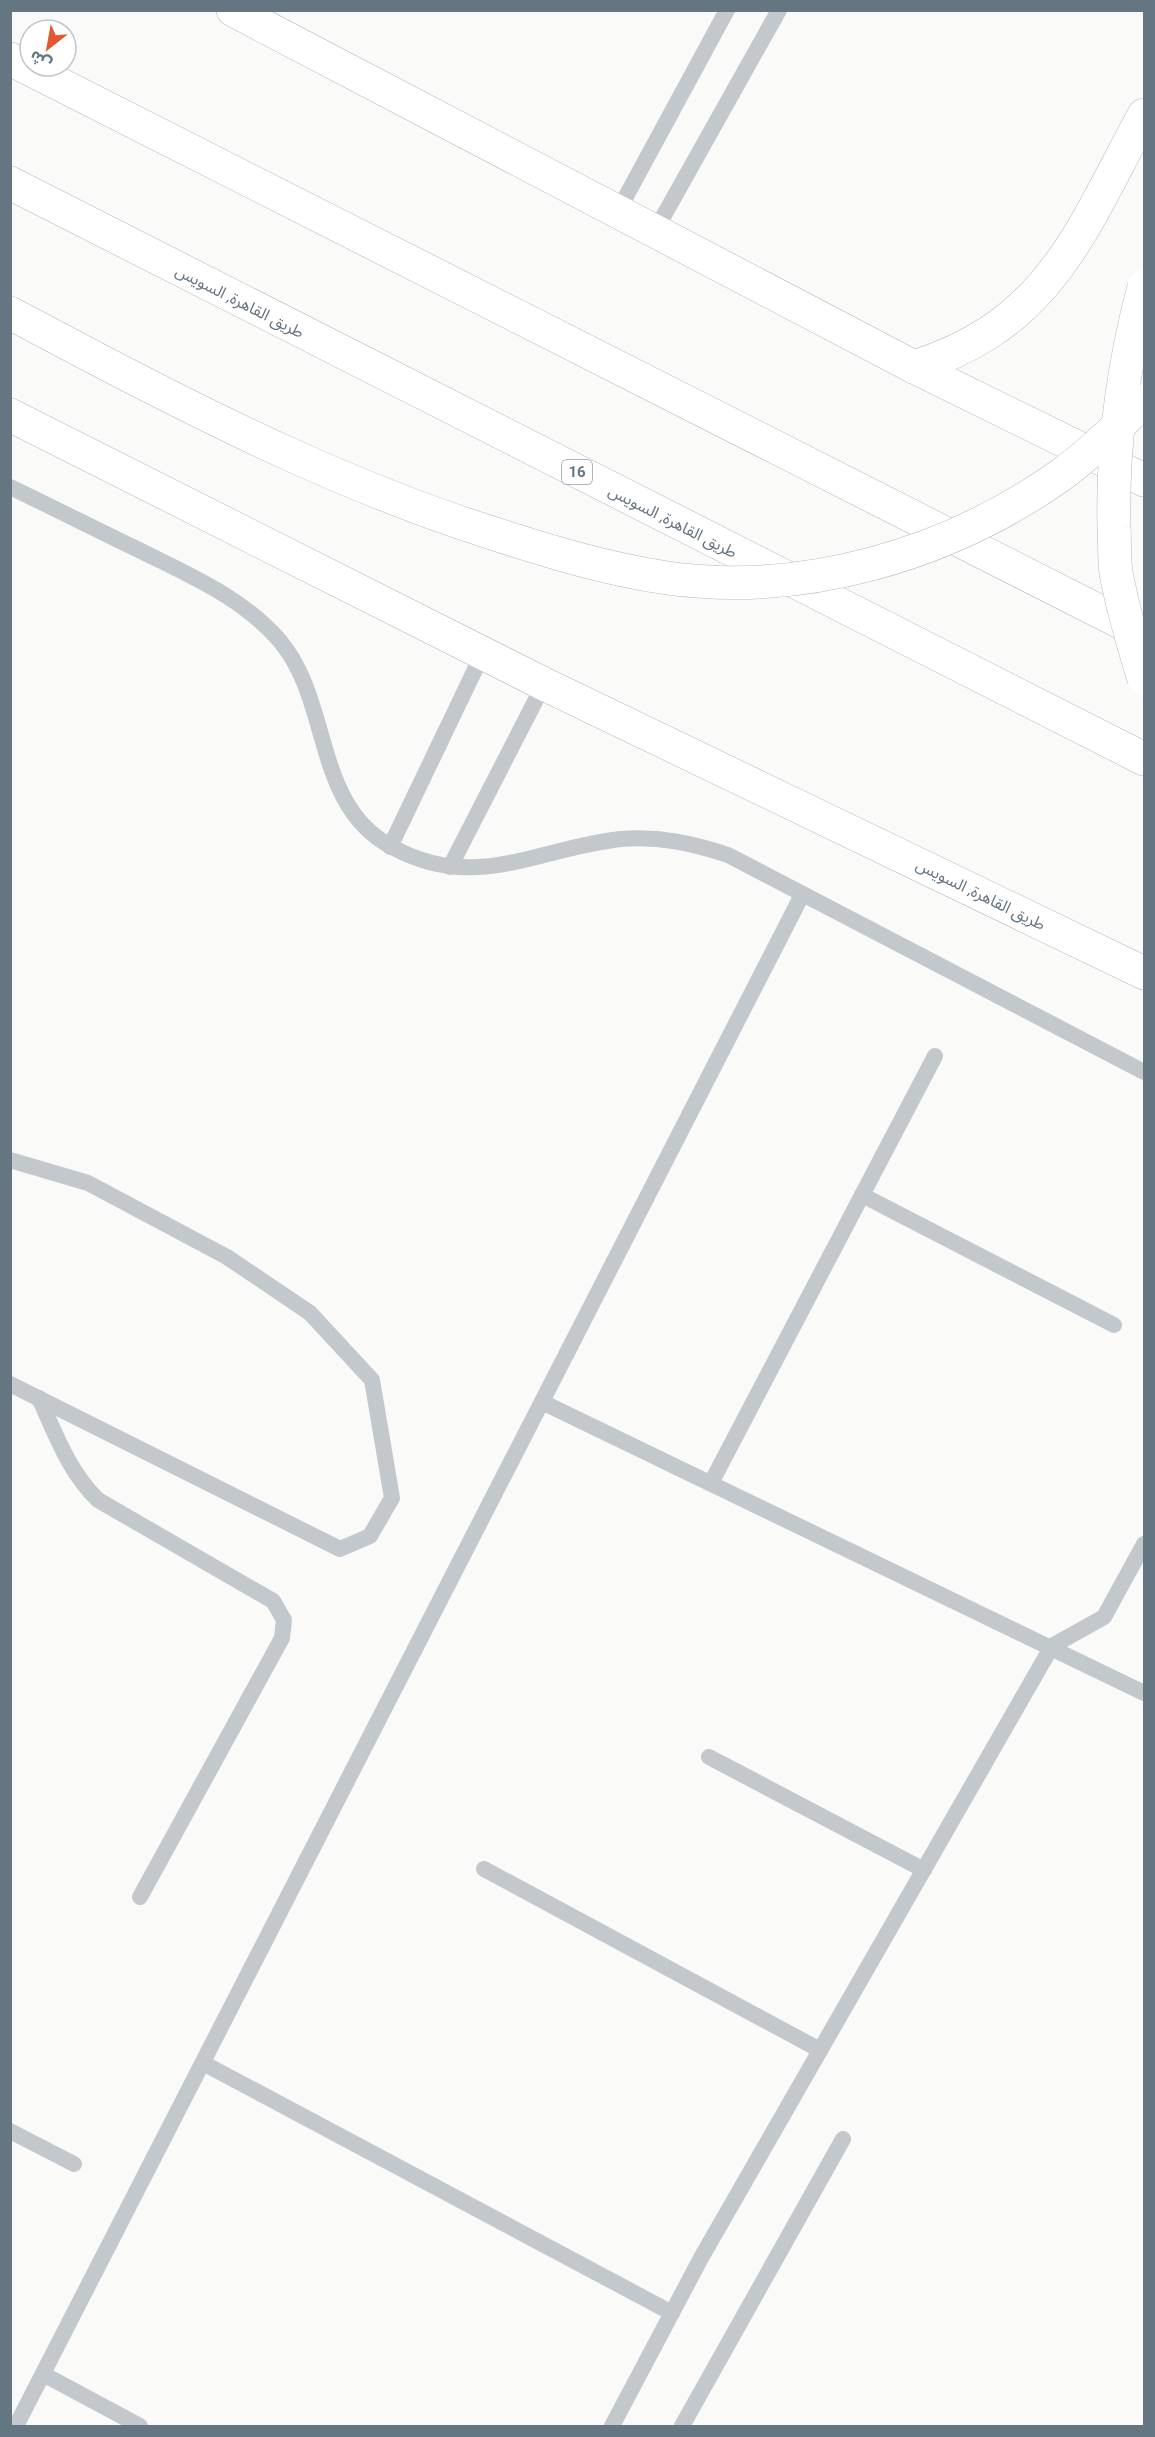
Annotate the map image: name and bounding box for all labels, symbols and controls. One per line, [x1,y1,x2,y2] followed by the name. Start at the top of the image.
[18,18,78,78] north arrow
[26,47,55,74] text: ش
[172,261,307,343] street label: طريق القاهرة, السويس
[562,460,592,484] road number: 16
[605,481,740,563] street label: طريق القاهرة, السويس
[913,855,1049,935] street label: طريق القاهرة, السويس

